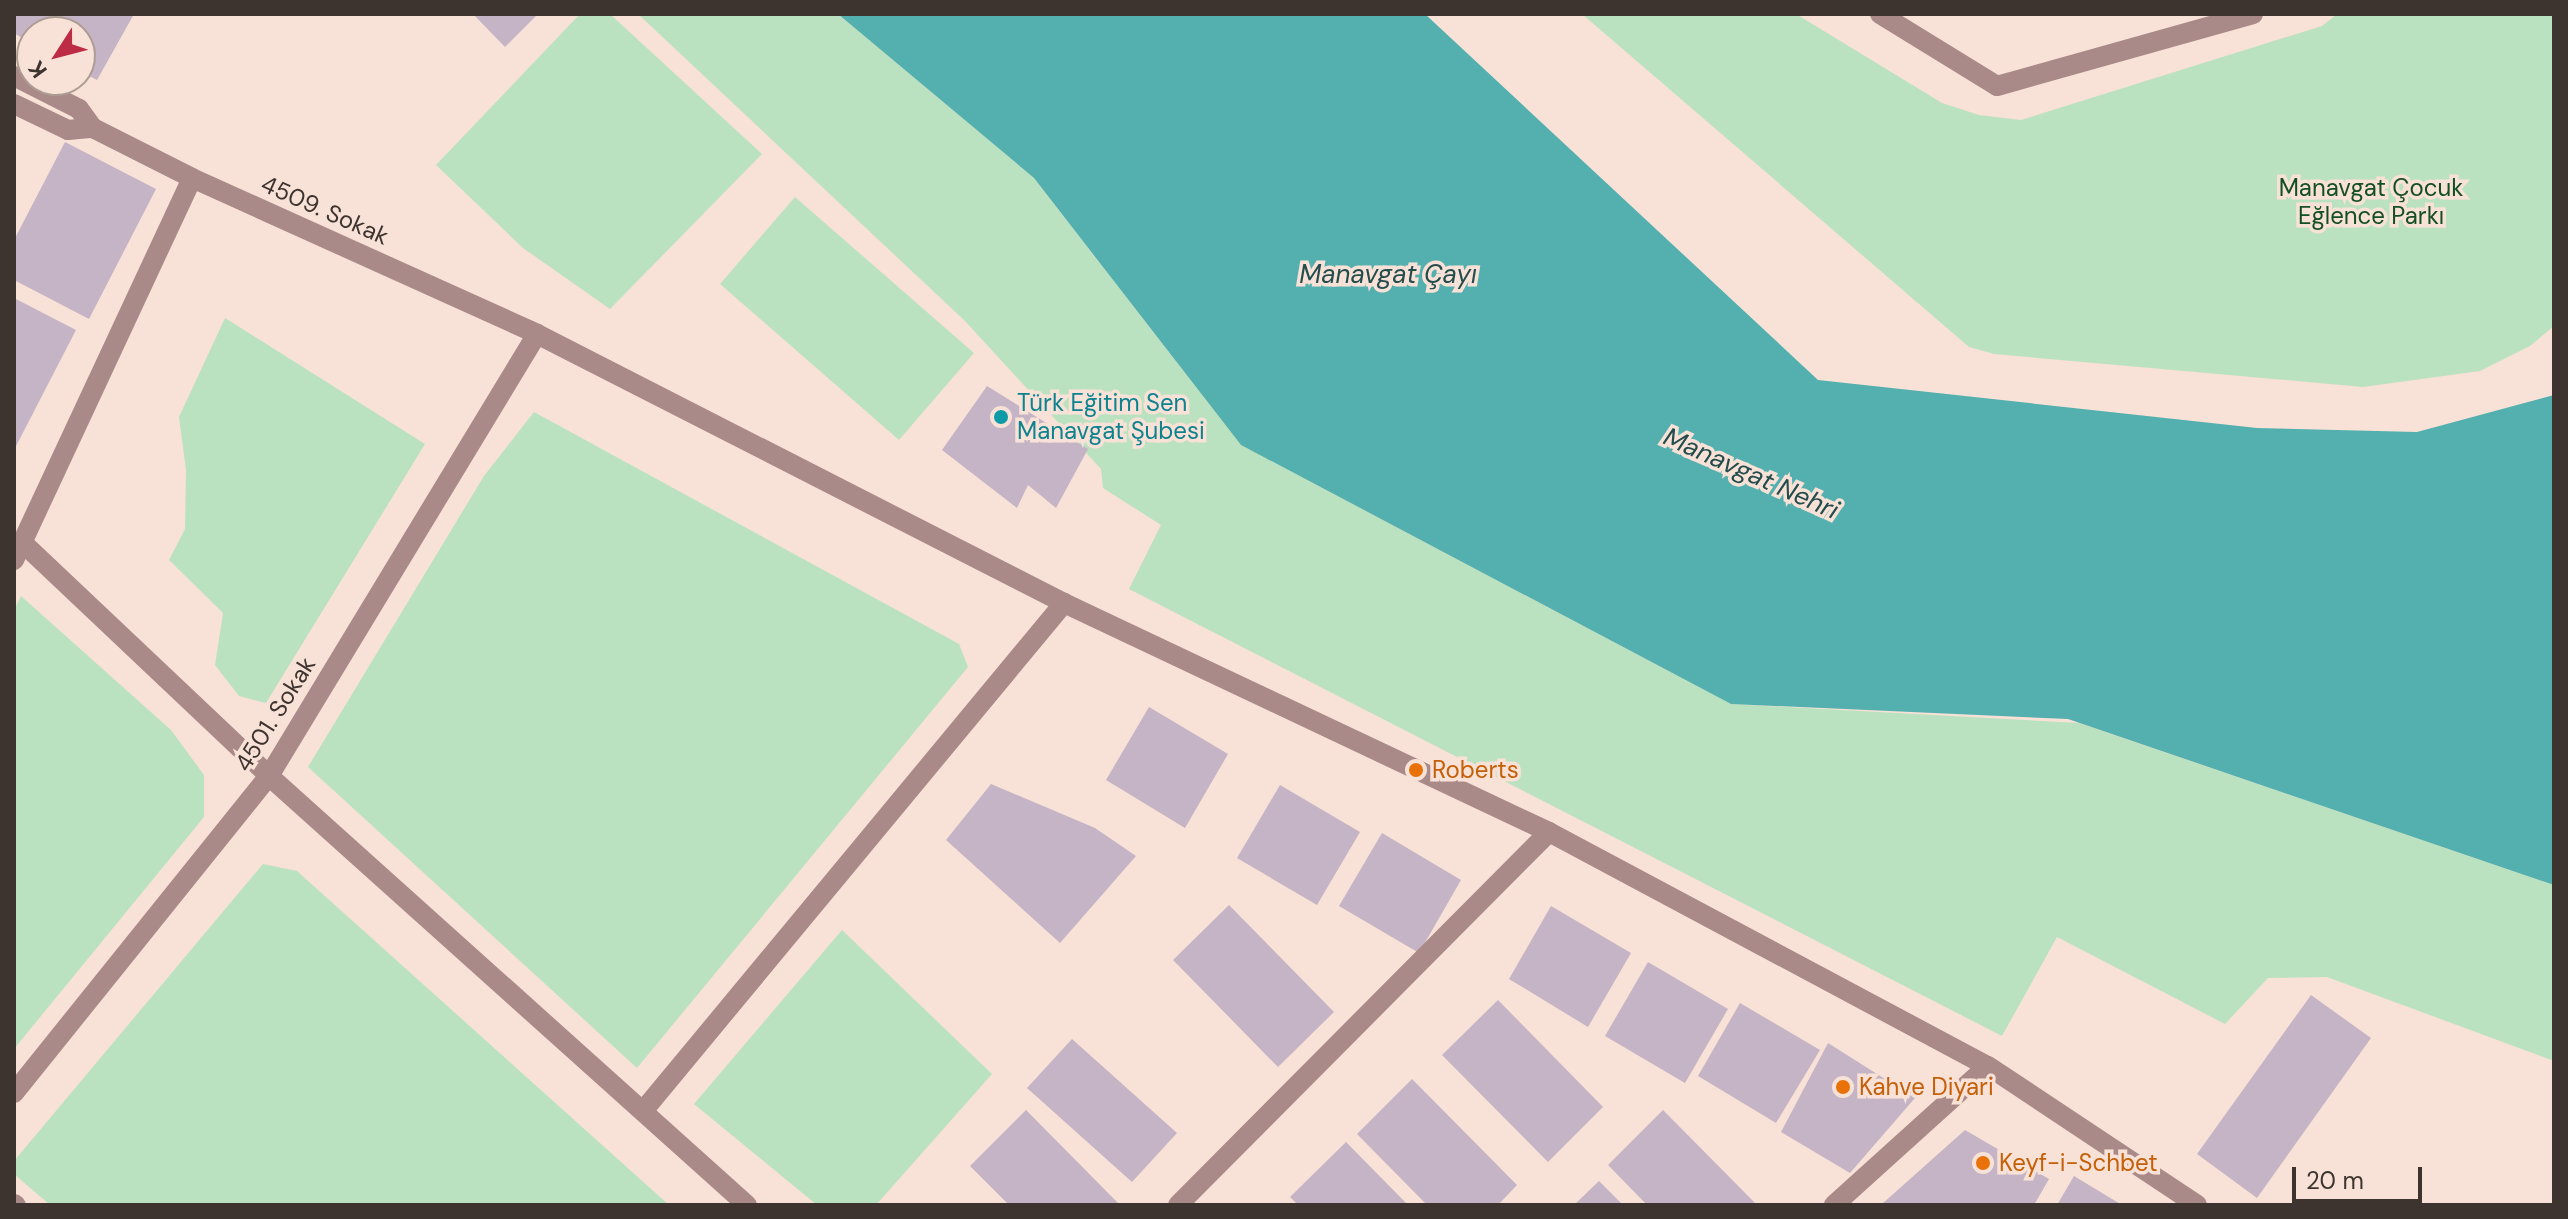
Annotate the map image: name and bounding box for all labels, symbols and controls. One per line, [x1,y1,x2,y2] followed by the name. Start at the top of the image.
[16,16,96,96] north arrow
[22,55,54,84] text: K
[257,169,393,251] street label: 4509. Sokak
[2279,174,2463,230] park label: Manavgat Çocuk Eğlence Parkı
[1299,259,1477,291] water label: Manavgat Çayı
[1017,389,1205,445] place label: Türk Eğitim Sen Manavgat Şubesi
[992,408,1010,426] marker: Türk Eğitim Sen Manavgat Şubesi
[1659,421,1843,527] water label: Manavgat Nehri
[228,651,322,777] street label: 4501. Sokak
[1432,756,1519,784] place label: Roberts
[1407,761,1425,779] marker: Roberts
[1859,1073,1994,1101] place label: Kahve Diyari
[1834,1078,1852,1096] marker: Kahve Diyari
[1999,1149,2158,1177] place label: Keyf-i-Schbet
[2296,1151,2426,1201] scale bar
[1974,1154,1992,1172] marker: Keyf-i-Schbet
[2306,1165,2364,1196] text: 20 m

